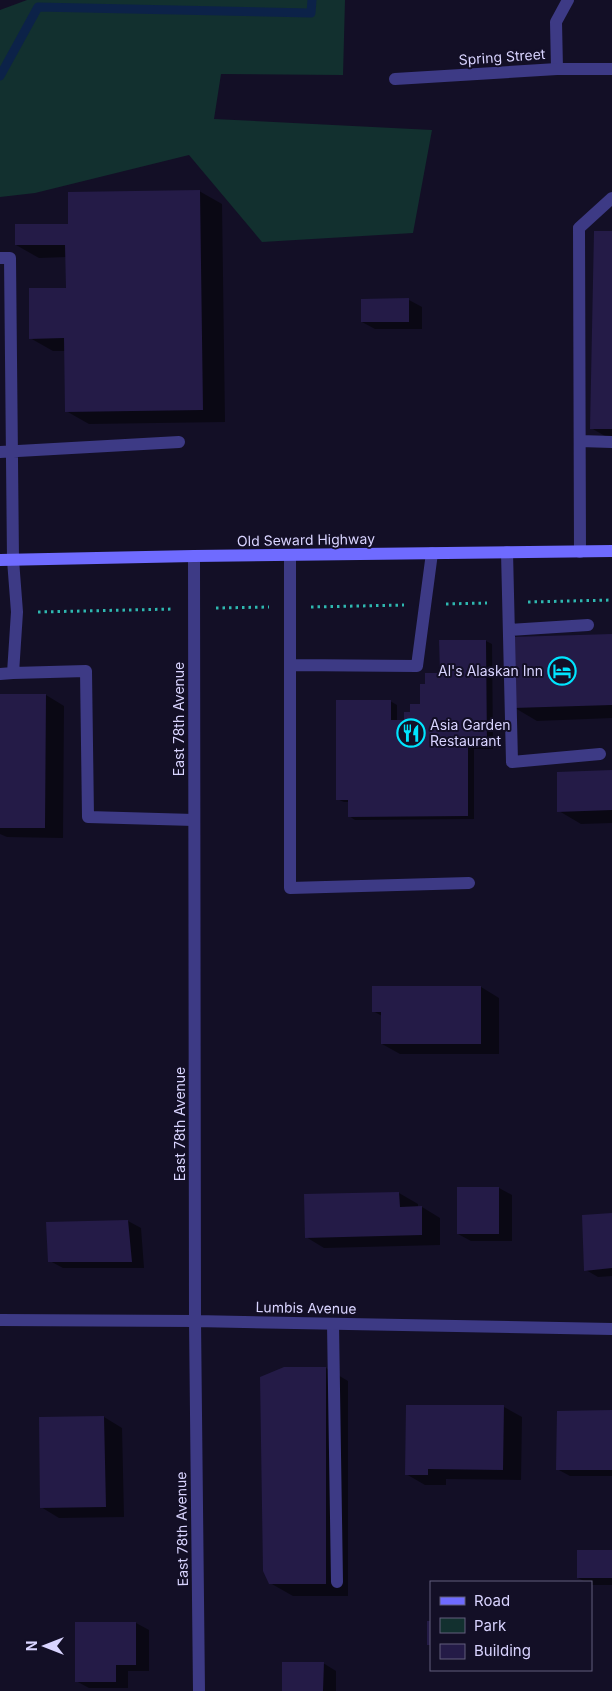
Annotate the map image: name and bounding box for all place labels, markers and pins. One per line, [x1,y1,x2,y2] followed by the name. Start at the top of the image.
[547,656,577,686] hotel icon: Al's Alaskan Inn
[438,662,543,679] place label: Al's Alaskan Inn
[430,716,511,749] place label: Asia Garden Restaurant
[396,718,426,748] restaurant icon: Asia Garden Restaurant

